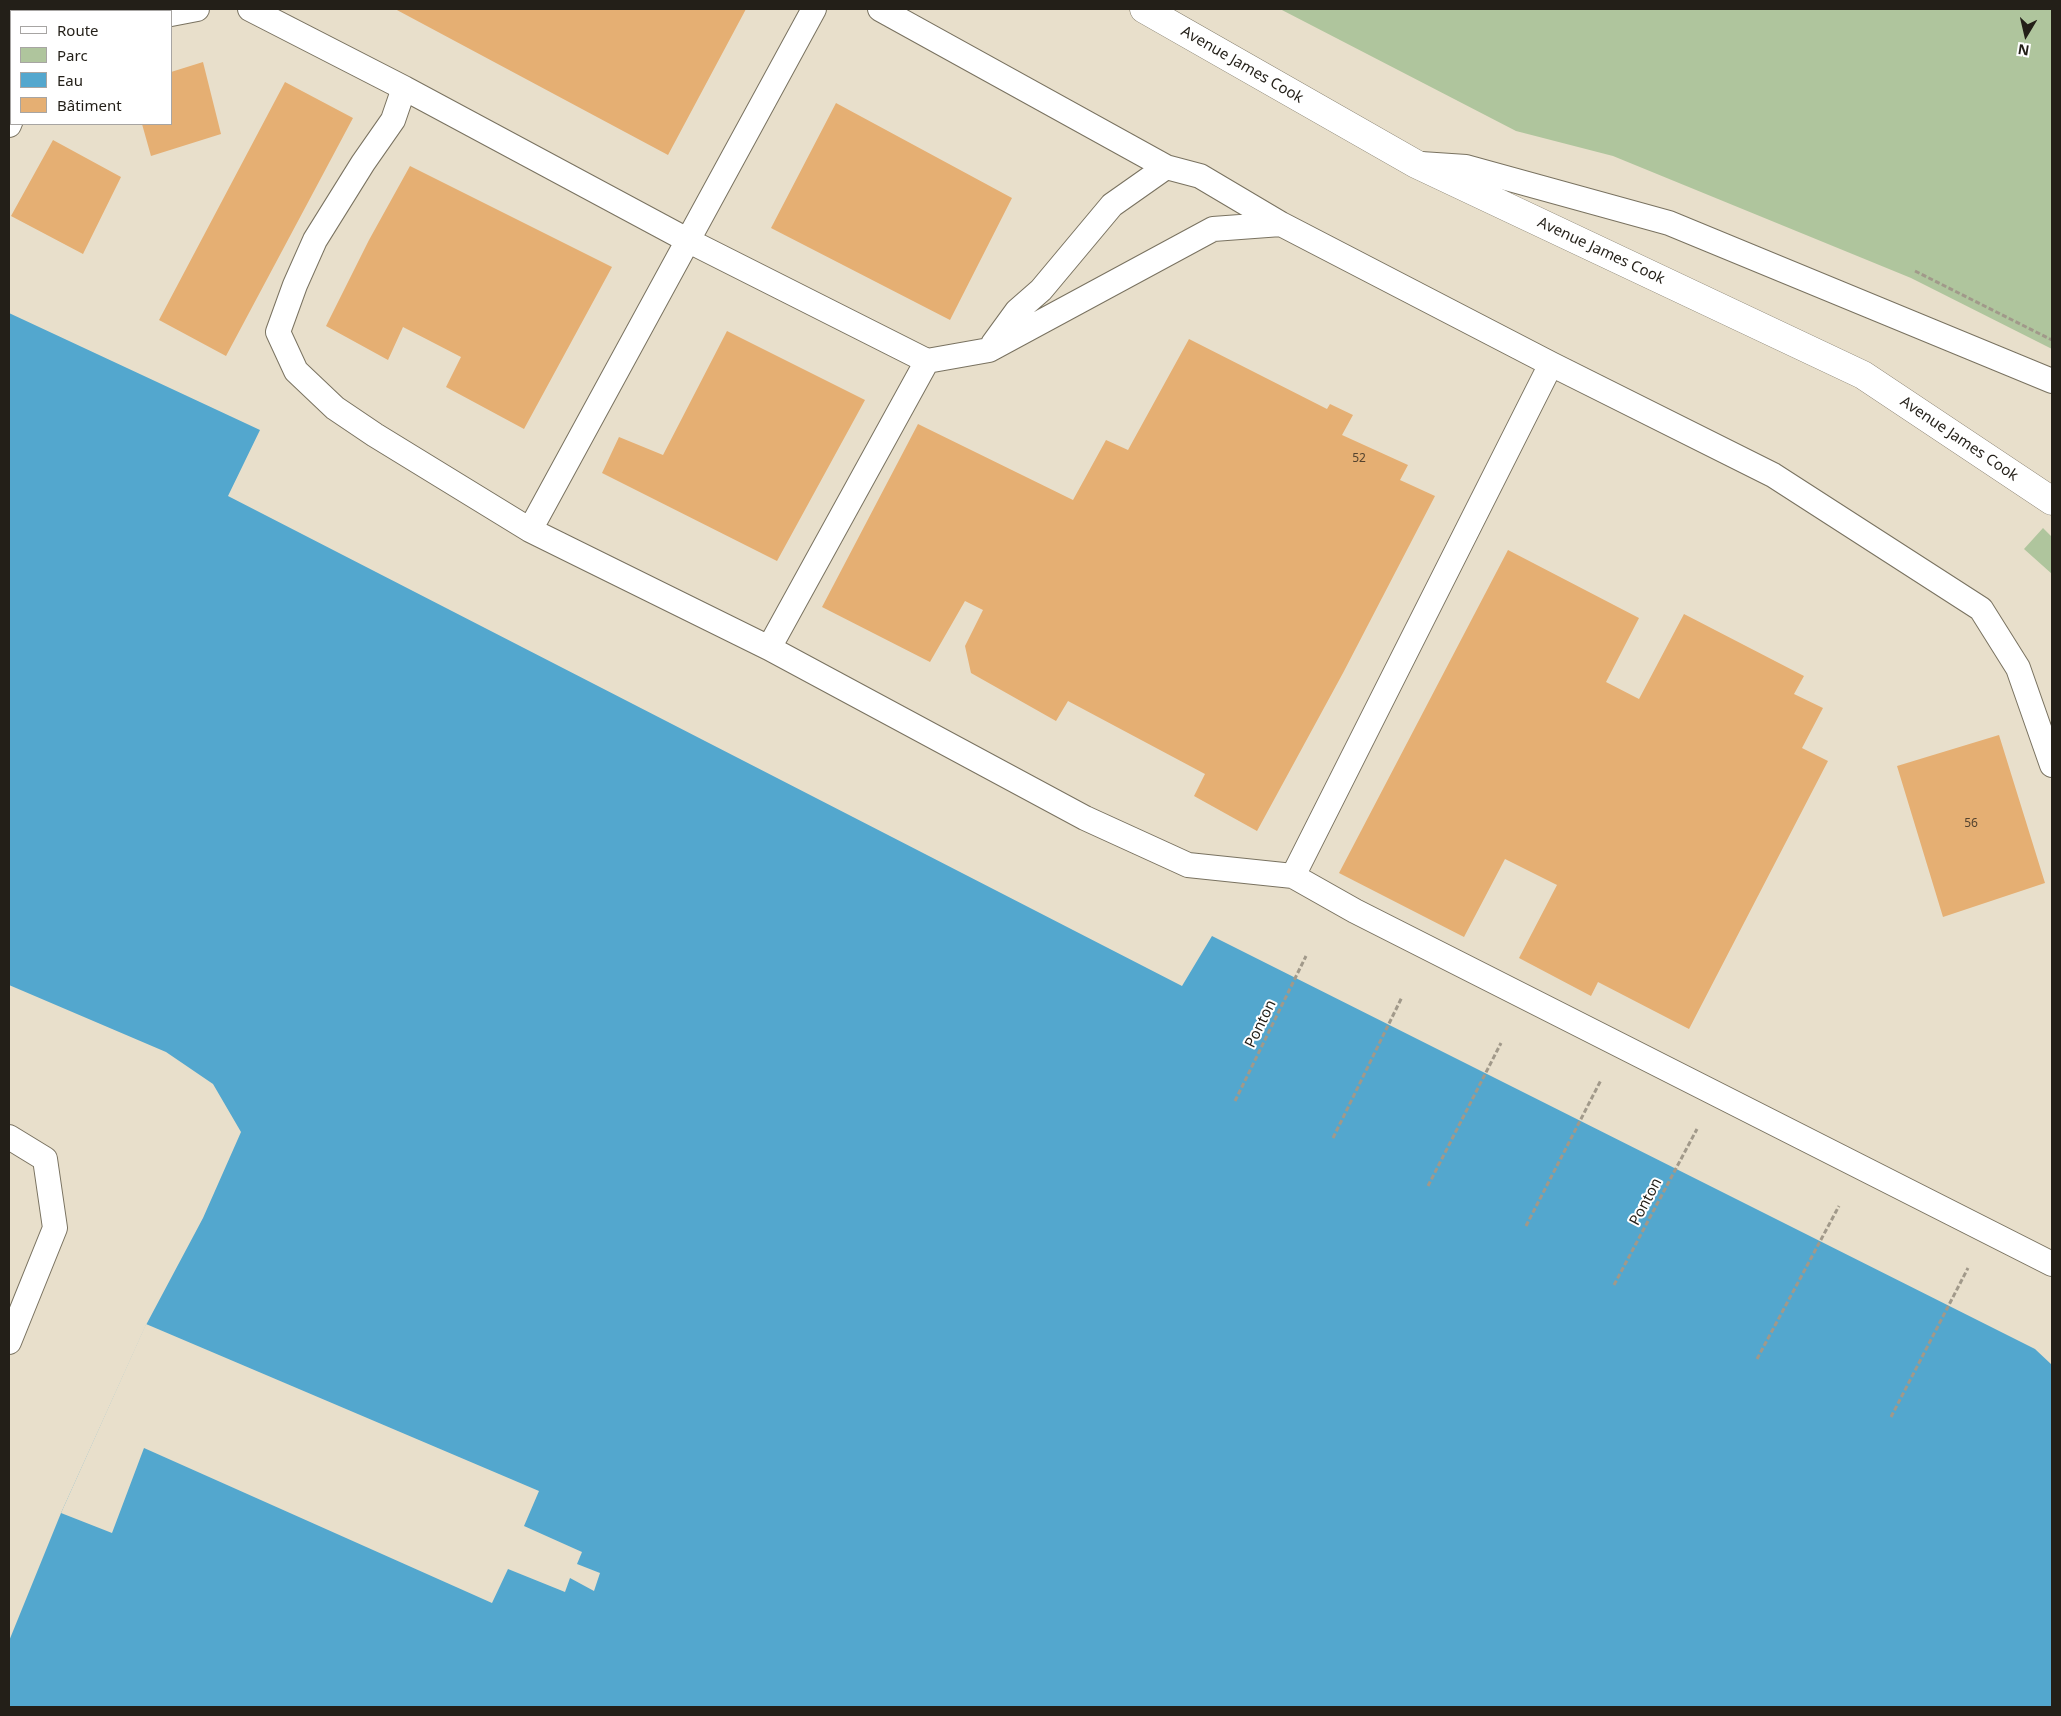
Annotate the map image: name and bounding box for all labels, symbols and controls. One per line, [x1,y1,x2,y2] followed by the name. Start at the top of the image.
[10,10,172,125] legend
[2001,10,2051,60] north arrow
[57,20,99,40] text: Route
[1178,23,1306,107] street label: Avenue James Cook
[2016,40,2031,61] text: N
[57,45,88,65] text: Parc
[57,70,83,90] text: Eau
[57,95,122,115] text: Bâtiment
[1535,214,1667,288] street label: Avenue James Cook
[1897,393,2021,485] street label: Avenue James Cook
[1352,452,1366,466] house number: 52
[1964,817,1978,831] house number: 56
[1242,997,1280,1051] street label: Ponton
[1626,1175,1666,1229] street label: Ponton

